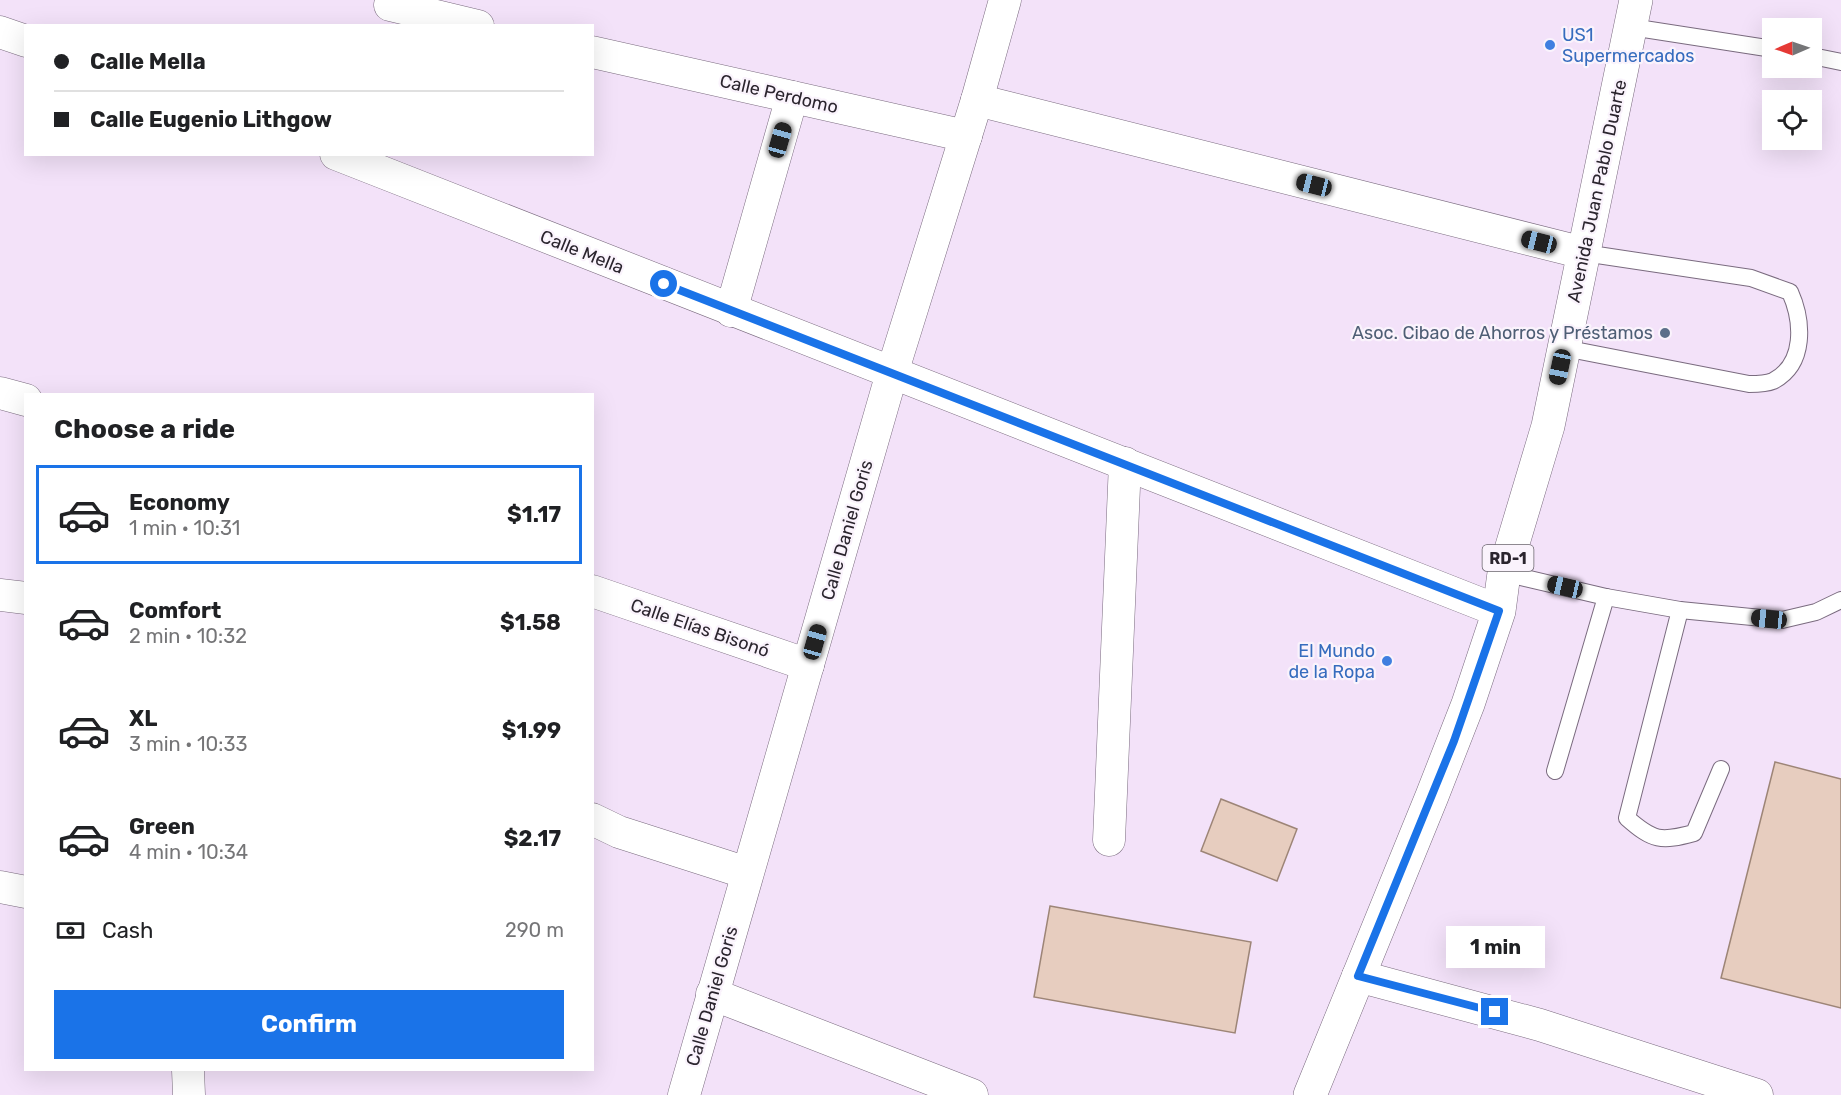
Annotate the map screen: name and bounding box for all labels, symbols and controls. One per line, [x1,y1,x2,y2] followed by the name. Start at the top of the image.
[1762,18,1822,78] north arrow
[1762,18,1822,150] map controls
[1562,24,1695,67] place label: US1 Supermercados
[1543,38,1557,52] marker: US1 Supermercados
[90,48,206,75] text: Calle Mella
[718,70,840,118] street label: Calle Perdomo
[1563,78,1631,304] street label: Avenida Juan Pablo Duarte
[1762,90,1822,150] button: locate
[90,106,332,133] text: Calle Eugenio Lithgow
[766,120,794,160] car
[1294,172,1334,198] car
[537,225,627,279] street label: Calle Mella
[1519,229,1559,255] car
[650,270,677,297] route start
[1352,322,1653,344] place label: Asoc. Cibao de Ahorros y Préstamos
[1658,326,1672,340] marker: Asoc. Cibao de Ahorros y Préstamos
[1547,348,1573,386] car
[54,413,235,445] text: Choose a ride
[816,457,878,603] street label: Calle Daniel Goris
[57,488,111,542] icon: car
[129,489,230,516] text: Economy
[507,501,561,528] text: $1.17
[129,516,240,540] text: 1 min · 10:31
[1482,545,1534,571] road number: RD-1
[1545,574,1585,600] car
[628,594,772,662] street label: Calle Elías Bisonó
[57,596,111,650] icon: car
[129,597,221,624] text: Comfort
[1750,608,1788,630] car
[500,609,561,636] text: $1.58
[801,622,829,662] car
[129,624,247,648] text: 2 min · 10:32
[1288,640,1375,683] place label: El Mundo de la Ropa
[1380,654,1394,668] marker: El Mundo de la Ropa
[57,704,111,758] icon: car
[129,705,157,732] text: XL
[502,717,561,744] text: $1.99
[129,732,247,756] text: 3 min · 10:33
[57,812,111,866] icon: car
[129,813,195,840] text: Green
[504,825,561,852] text: $2.17
[129,840,248,864] text: 4 min · 10:34
[54,914,87,947] icon: cash
[102,917,153,944] text: Cash
[505,918,564,942] text: 290 m
[681,923,743,1069] street label: Calle Daniel Goris
[1446,925,1544,967] callout: 1 min
[1470,935,1521,959] text: 1 min
[54,990,564,1059] button: Confirm
[1481,998,1508,1025] route end

